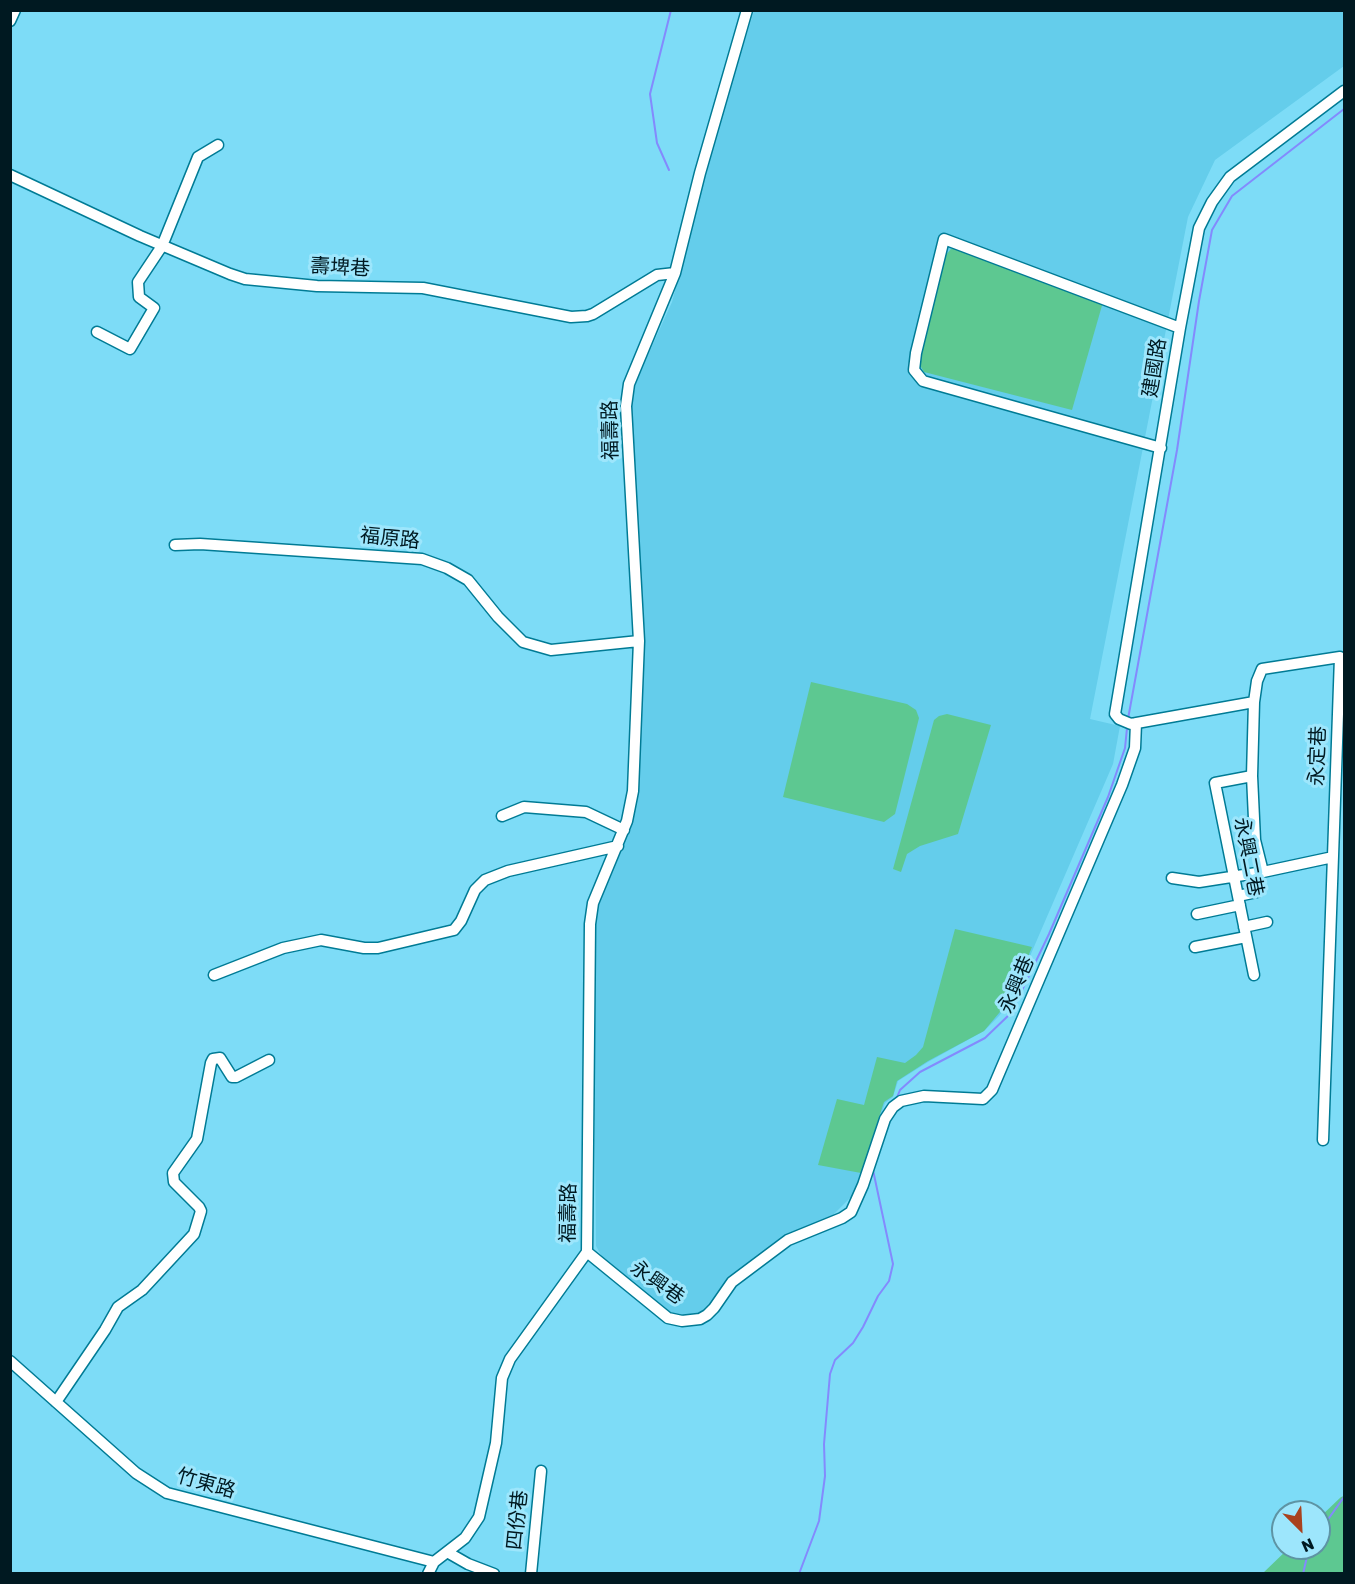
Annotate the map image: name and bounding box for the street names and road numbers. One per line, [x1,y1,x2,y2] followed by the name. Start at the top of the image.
[309,254,371,282] street label: 壽埤巷
[1138,336,1172,400] street label: 建國路
[598,400,624,460] street label: 福壽路
[359,524,421,554] street label: 福原路
[1305,726,1331,786] street label: 永定巷
[1229,815,1267,899] street label: 永興二巷
[994,953,1040,1017] street label: 永興巷
[556,1183,582,1243] street label: 福壽路
[626,1256,688,1310] street label: 永興巷
[174,1464,238,1504] street label: 竹東路
[503,1489,533,1551] street label: 四份巷

